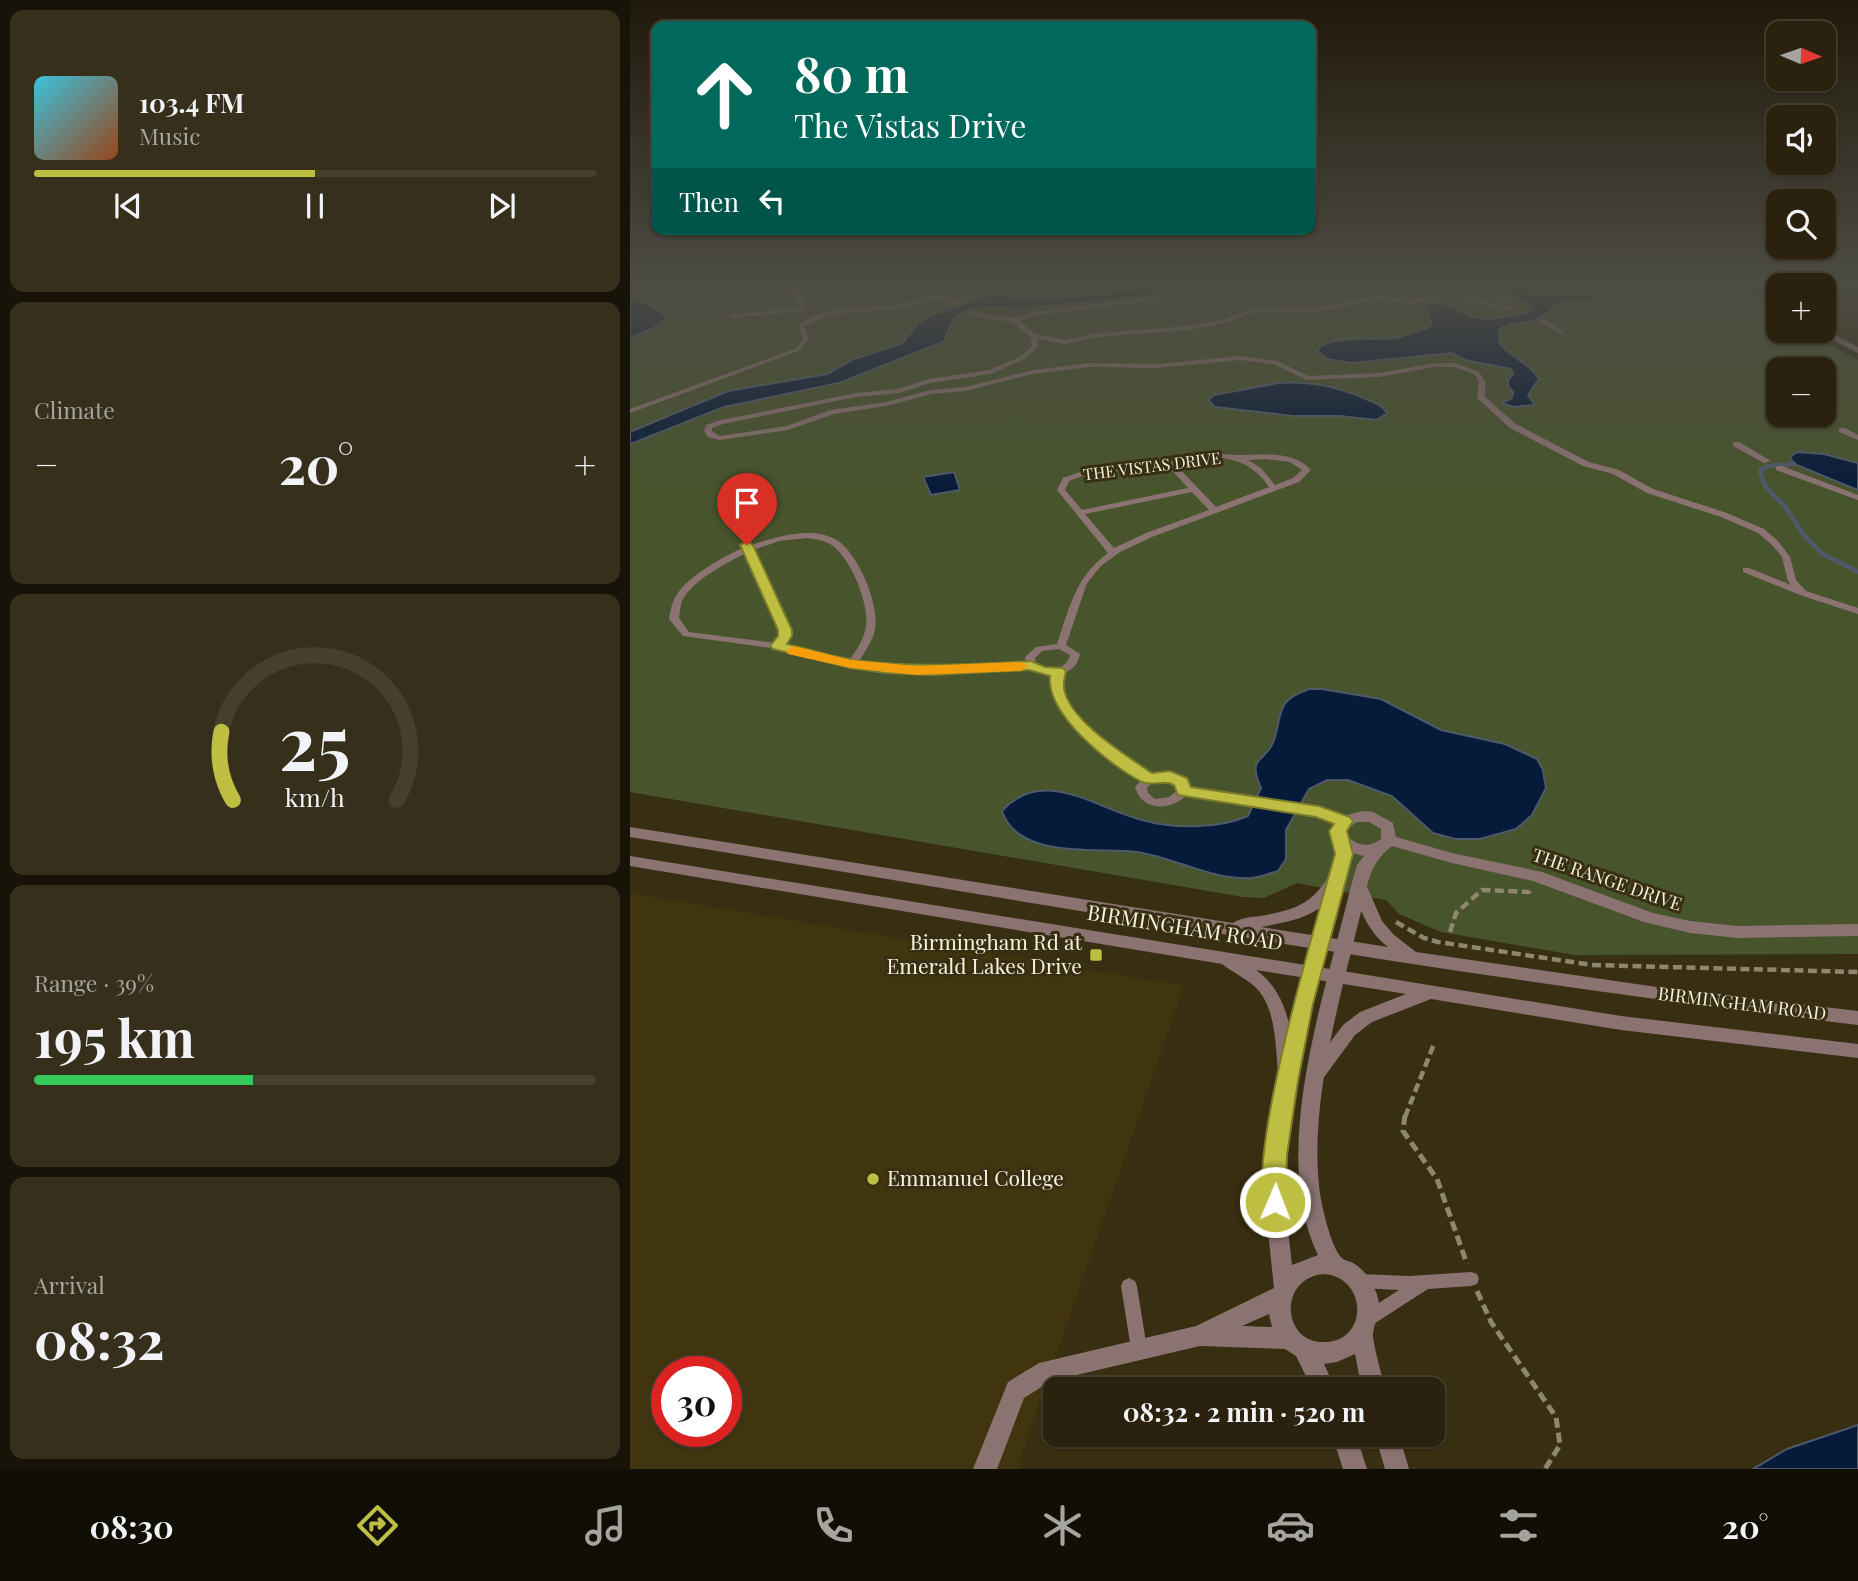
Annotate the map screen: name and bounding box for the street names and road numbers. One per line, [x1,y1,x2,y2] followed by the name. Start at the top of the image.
[1082,447,1222,484] street label: THE VISTAS DRIVE
[1529,842,1685,916] street label: THE RANGE DRIVE
[1086,897,1285,955] street label: BIRMINGHAM ROAD
[1657,981,1828,1025] street label: BIRMINGHAM ROAD

